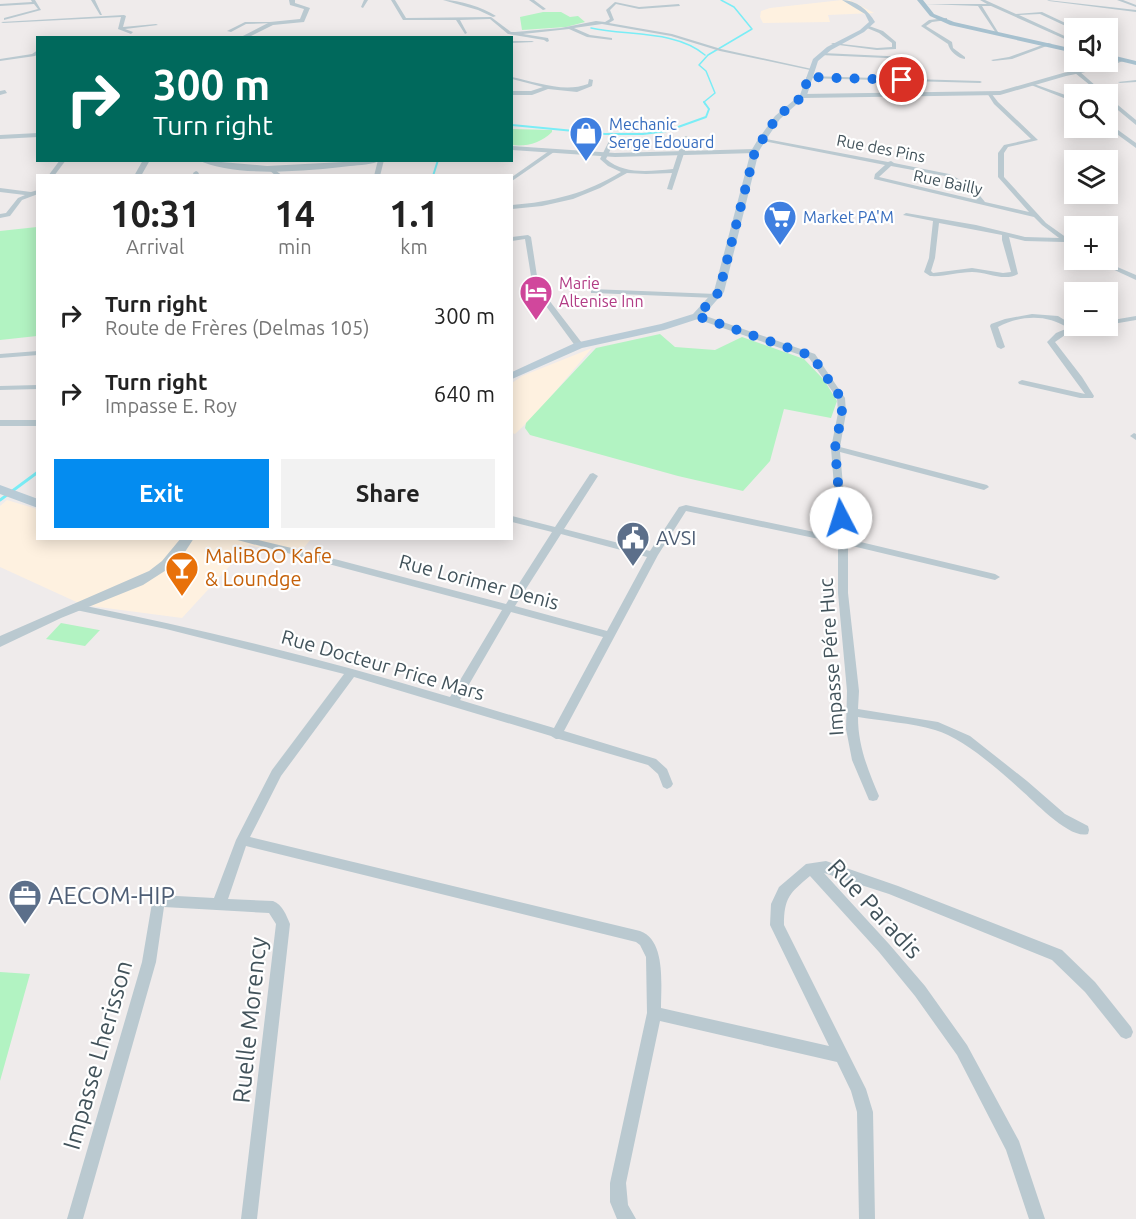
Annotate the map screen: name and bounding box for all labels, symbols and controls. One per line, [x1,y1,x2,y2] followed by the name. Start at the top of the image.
[1064,18,1118,336] map controls
[1064,18,1118,72] button: sound
[876,54,927,105] pin
[54,60,132,138] icon: right
[153,61,270,108] text: 300 m
[885,63,918,96] icon: arrive
[1064,84,1118,138] button: search
[153,110,273,140] text: Turn right
[568,115,604,162] shop icon: Mechanic Serge Edouard
[609,115,714,151] place label: Mechanic Serge Edouard
[835,131,927,165] street label: Rue des Pins
[1064,150,1118,204] button: layers
[912,166,984,198] street label: Rue Bailly
[110,193,200,234] text: 10:31
[274,193,315,234] text: 14
[389,193,439,234] text: 1.1
[762,199,798,246] supermarket icon: Market PA'M
[803,208,894,226] place label: Market PA'M
[1064,216,1118,270] button: +
[126,235,184,258] text: Arrival
[278,235,312,258] text: min
[400,235,428,258] text: km
[518,274,554,321] hotel icon: Marie Altenise Inn
[559,274,644,310] place label: Marie Altenise Inn
[1064,282,1118,336] button: −
[105,291,207,316] text: Turn right
[54,299,87,332] icon: right
[434,303,495,328] text: 300 m
[105,316,370,339] text: Route de Frères (Delmas 105)
[105,369,207,394] text: Turn right
[54,377,87,410] icon: right
[434,381,495,406] text: 640 m
[105,394,237,417] text: Impasse E. Roy
[54,459,269,528] button: Exit
[281,459,495,528] button: Share
[809,486,873,550] position arrow
[615,520,651,567] public building icon: AVSI
[656,526,696,549] place label: AVSI
[205,544,332,590] place label: MaliBOO Kafe & Loundge
[397,549,562,614] street label: Rue Lorimer Denis
[164,550,200,597] bar icon: MaliBOO Kafe & Loundge
[814,578,847,737] street label: Impasse Pére Huc
[279,624,487,705] street label: Rue Docteur Price Mars
[823,854,928,964] street label: Rue Paradis
[7,878,43,925] office icon: AECOM-HIP
[48,882,175,909] place label: AECOM-HIP
[227,935,272,1104] street label: Ruelle Morency
[58,957,137,1153] street label: Impasse Lherisson

